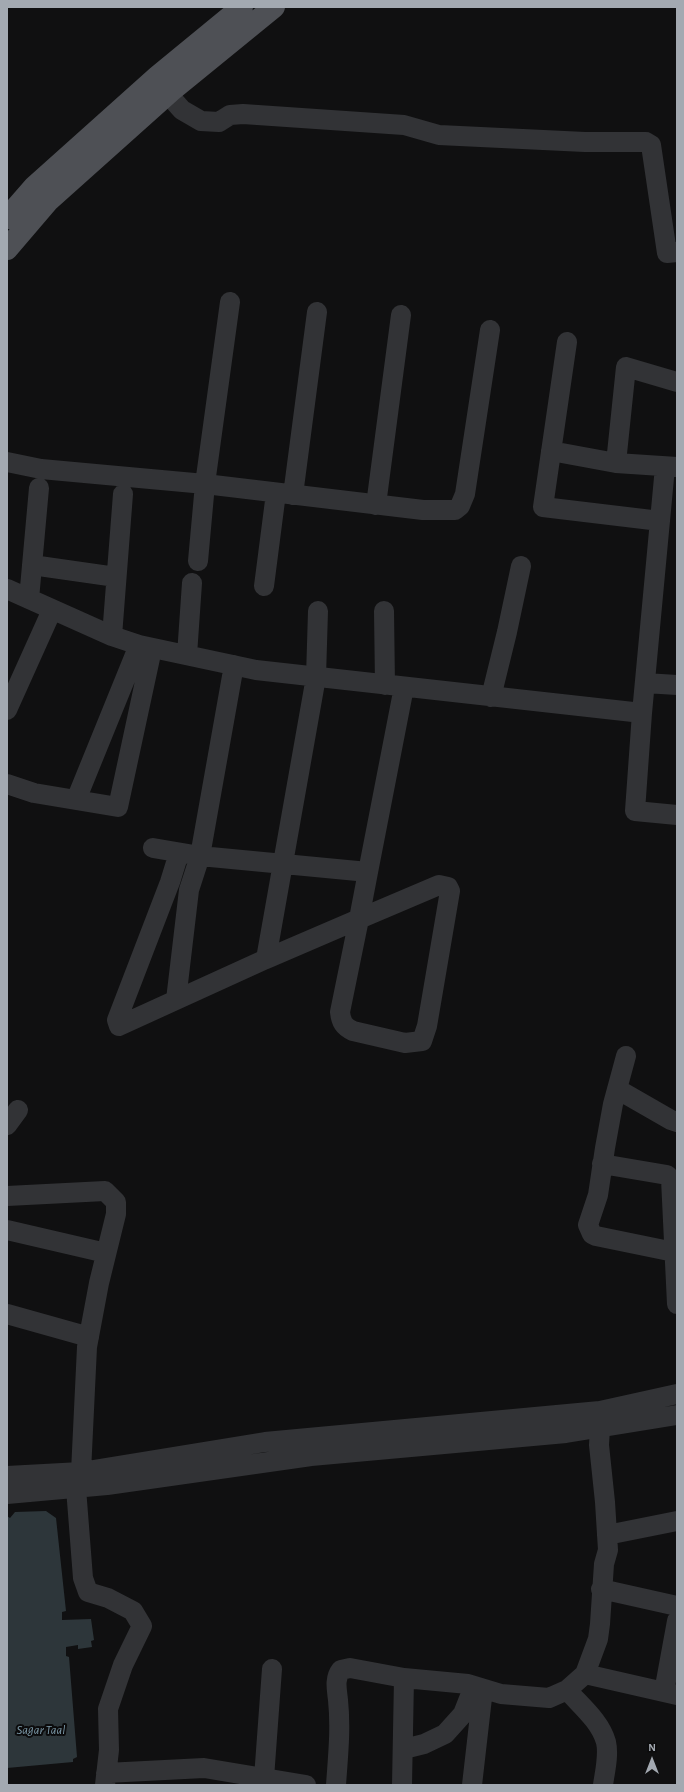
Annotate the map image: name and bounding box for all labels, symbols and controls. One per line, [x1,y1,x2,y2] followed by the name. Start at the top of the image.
[17,1722,65,1738] water label: Sagar Taal
[632,1740,672,1780] north arrow
[648,1742,656,1753] text: N

